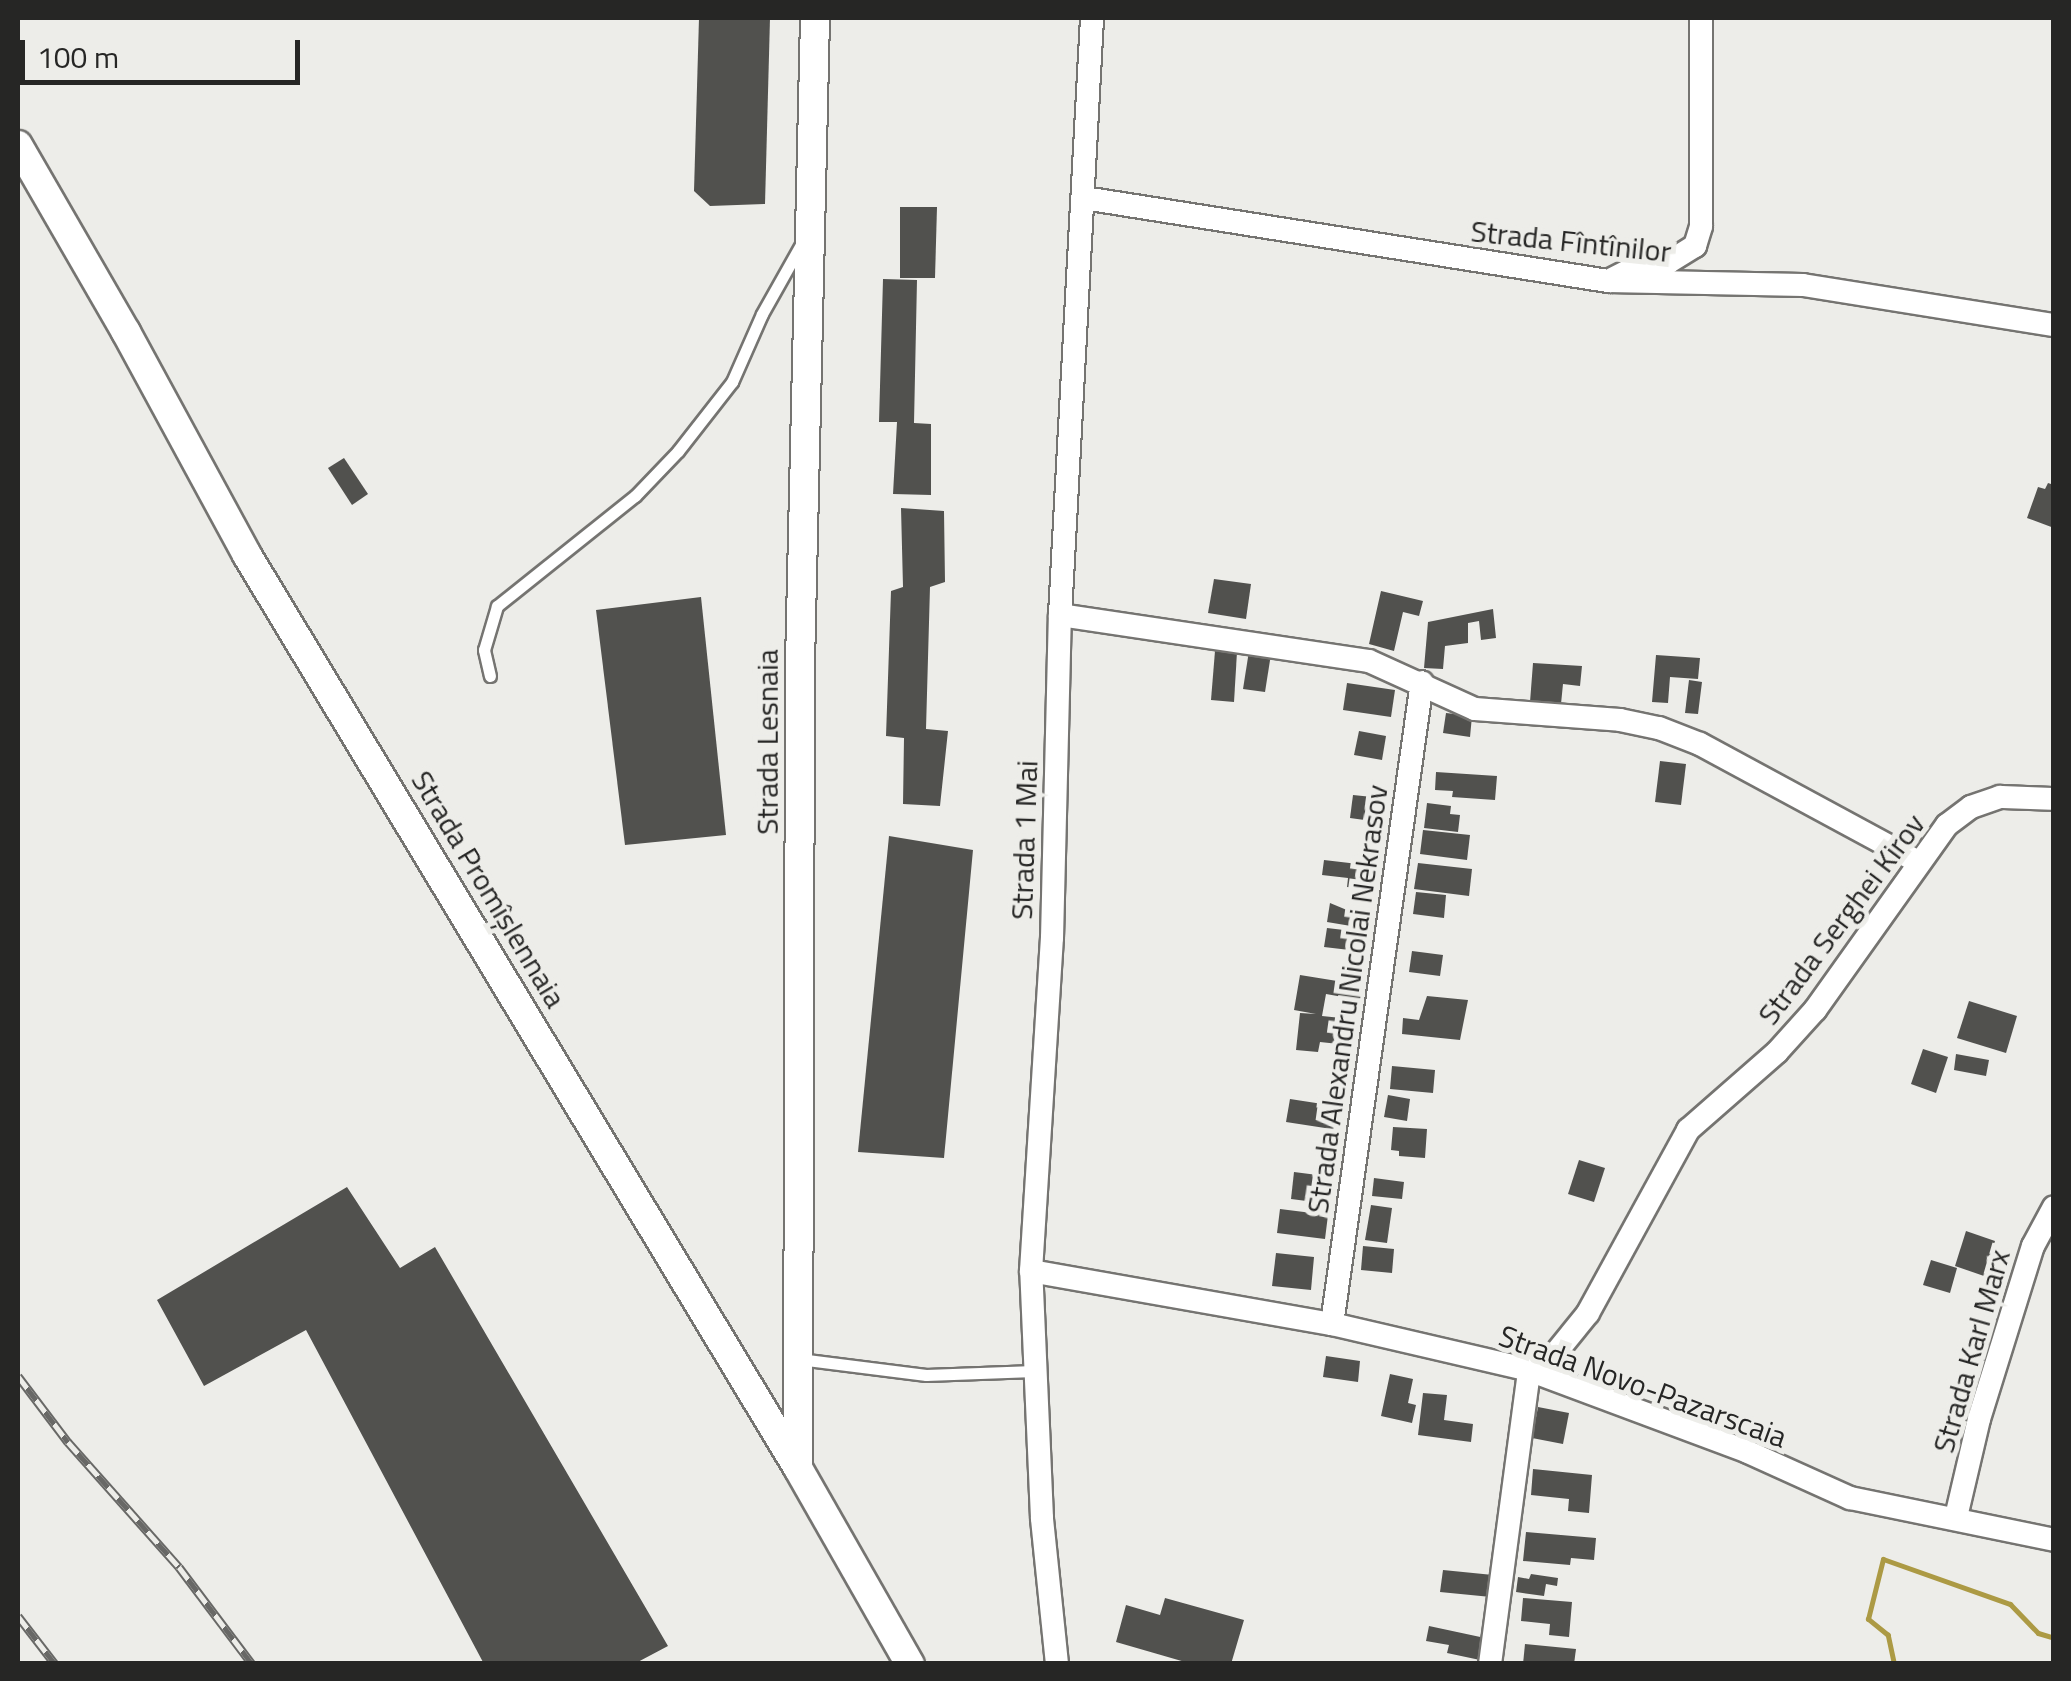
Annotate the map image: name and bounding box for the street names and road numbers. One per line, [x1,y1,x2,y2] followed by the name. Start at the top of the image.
[1469,213,1673,269] street label: Strada Fîntînilor
[749,649,785,835] street label: Strada Lesnaia
[1003,760,1045,920] street label: Strada 1 Mai
[404,764,574,1014] street label: Strada Promîșlennaia
[1299,782,1395,1216] street label: Strada Alexandru Nicolai Nekrasov
[1750,807,1932,1031] street label: Strada Serghei Kirov
[1925,1245,2017,1457] street label: Strada Karl Marx
[1494,1317,1792,1455] street label: Strada Novo-Pazarscaia

